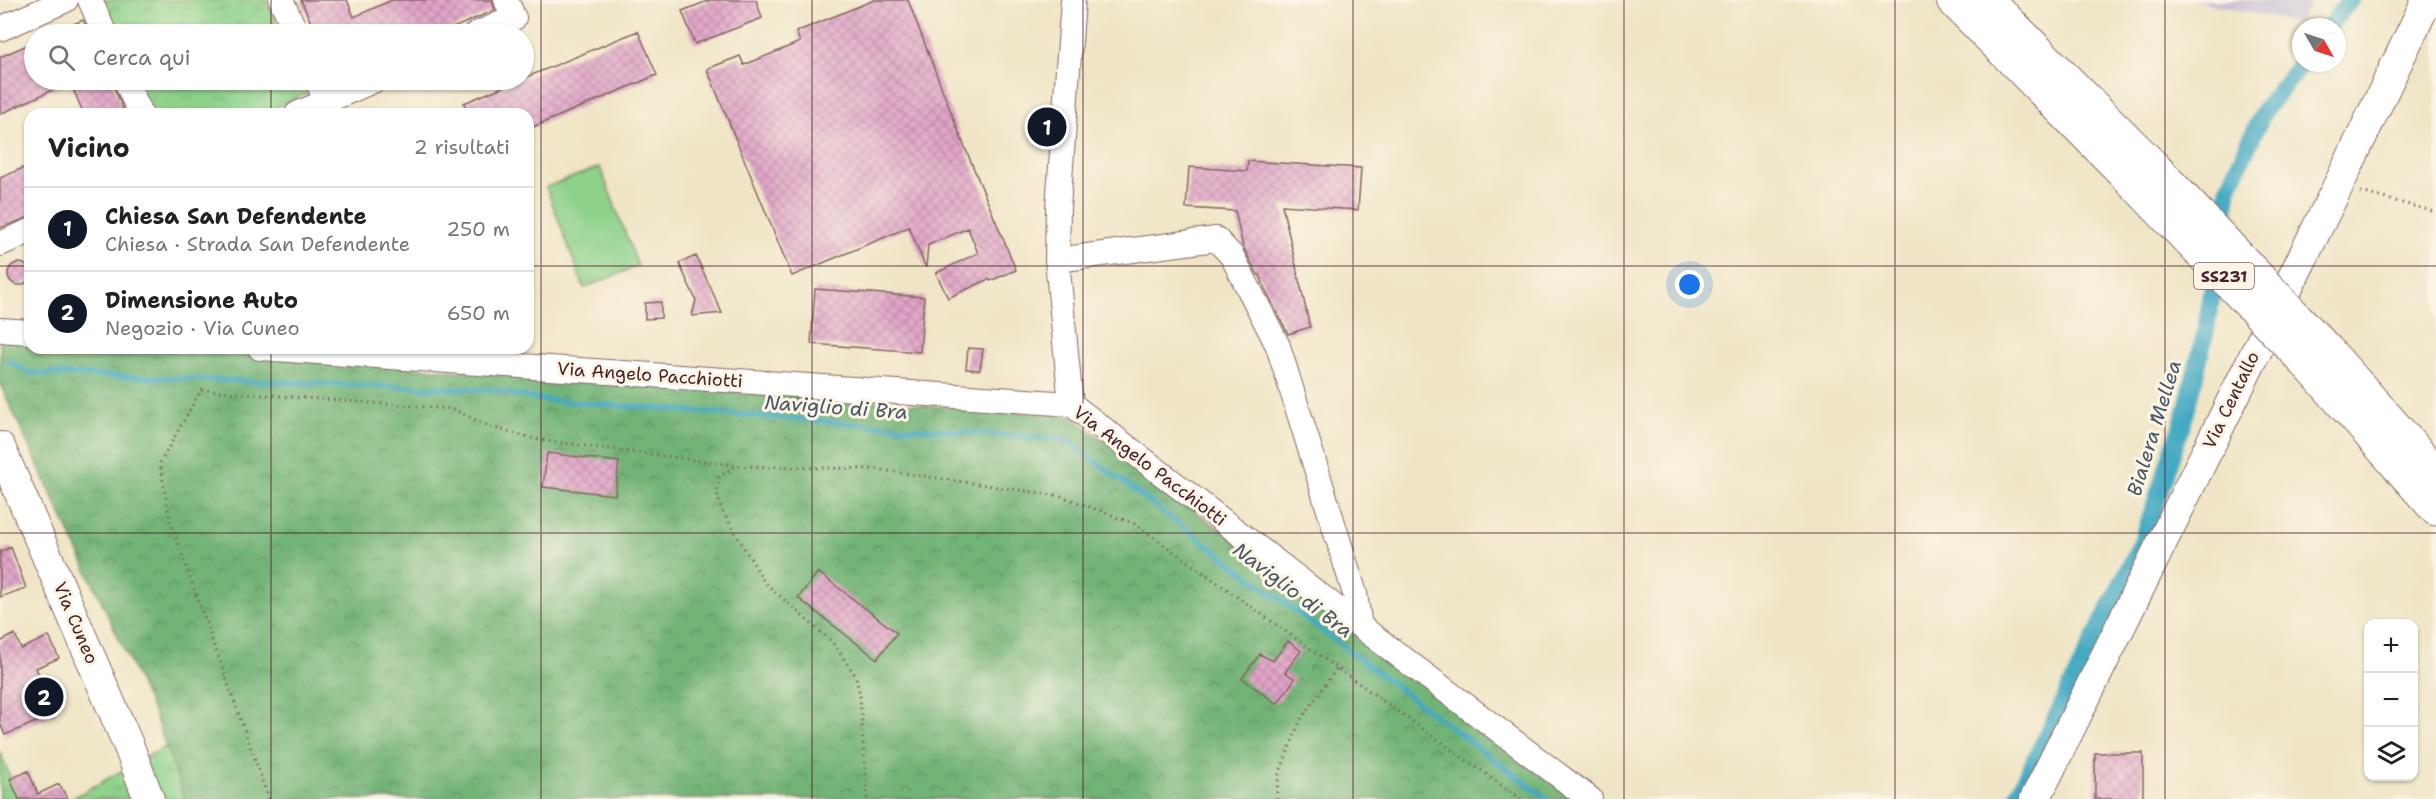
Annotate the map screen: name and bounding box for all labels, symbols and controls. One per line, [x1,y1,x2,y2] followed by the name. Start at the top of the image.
[2292,18,2346,72] north arrow
[24,24,534,90] search box
[45,41,78,74] icon: search
[93,43,191,72] text: Cerca qui
[1028,104,1066,150] pin: 1
[48,130,130,165] text: Vicino
[414,134,510,160] text: 2 risultati
[105,202,367,231] text: Chiesa San Defendente
[63,216,72,242] text: 1
[446,216,510,242] text: 250 m
[105,231,410,257] text: Chiesa · Strada San Defendente
[2194,263,2254,289] road number: SS231
[1675,270,1704,299] your location
[105,286,298,315] text: Dimensione Auto
[61,300,75,326] text: 2
[447,300,510,326] text: 650 m
[105,315,300,341] text: Negozio · Via Cuneo
[2197,347,2265,453] street label: Via Centallo
[556,357,744,393] street label: Via Angelo Pacchiotti
[2121,357,2187,499] water label: Bialera Mellea
[764,389,908,425] water label: Naviglio di Bra
[1068,400,1232,532] street label: Via Angelo Pacchiotti
[1228,536,1358,644] water label: Naviglio di Bra
[48,578,104,668] street label: Via Cuneo
[2364,619,2418,781] map controls
[2364,619,2418,673] button: +
[2364,673,2418,727] button: −
[24,674,63,720] pin: 2
[2364,727,2418,781] button: layers

